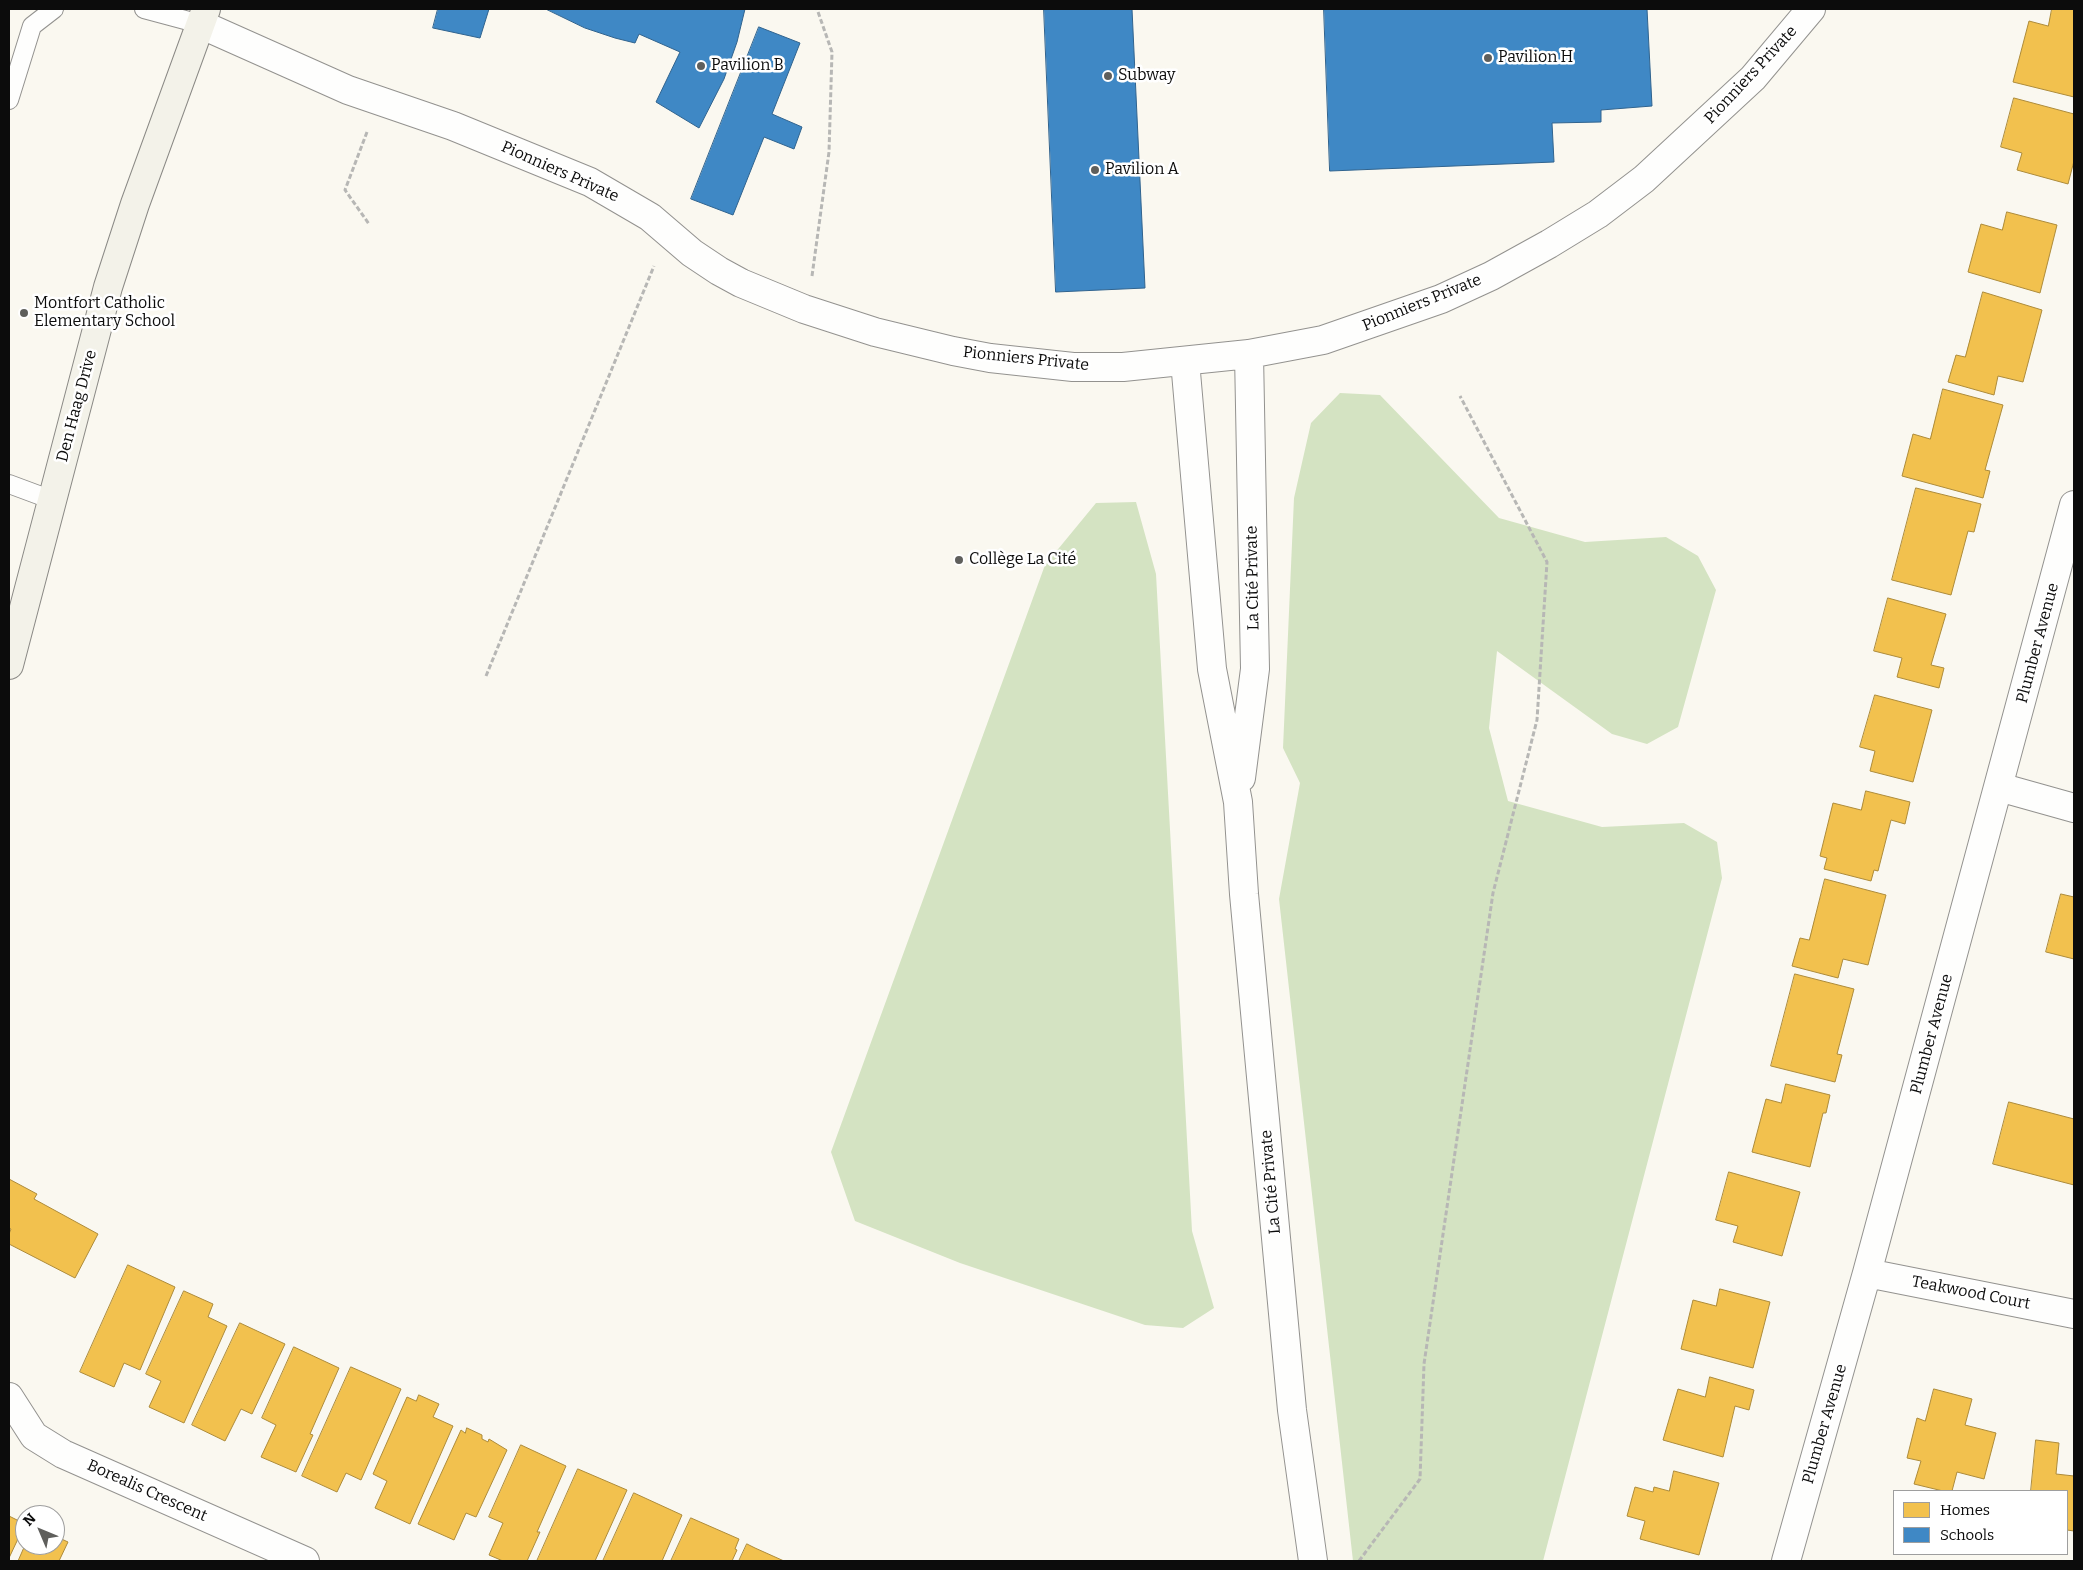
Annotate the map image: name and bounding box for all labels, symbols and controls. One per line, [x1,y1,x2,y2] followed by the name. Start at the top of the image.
[1701,22,1801,128] street label: Pionniers Private
[1498,48,1573,68] place label: Pavilion H
[1482,52,1494,64] marker: Pavilion H
[711,56,784,76] place label: Pavilion B
[695,60,707,72] marker: Pavilion B
[1118,66,1175,86] place label: Subway
[1102,70,1114,82] marker: Subway
[498,137,622,207] street label: Pionniers Private
[1105,160,1179,180] place label: Pavilion A
[1089,164,1101,176] marker: Pavilion A
[1360,270,1484,336] street label: Pionniers Private
[34,294,175,332] place label: Montfort Catholic Elementary School
[18,307,30,319] marker: Montfort Catholic Elementary School
[962,343,1090,375] street label: Pionniers Private
[53,348,101,464] street label: Den Haag Drive
[1242,526,1264,630] street label: La Cité Private
[969,550,1076,570] place label: Collège La Cité
[953,554,965,566] marker: Collège La Cité
[2013,581,2063,705] street label: Plumber Avenue
[1907,972,1957,1096] street label: Plumber Avenue
[1257,1129,1285,1235] street label: La Cité Private
[1910,1272,2032,1314] street label: Teakwood Court
[1799,1362,1851,1486] street label: Plumber Avenue
[84,1456,210,1526] street label: Borealis Crescent
[1893,1490,2068,1555] legend
[1940,1501,1990,1519] text: Homes
[15,1505,65,1555] north arrow
[20,1510,40,1530] text: N
[1940,1526,1994,1544] text: Schools

